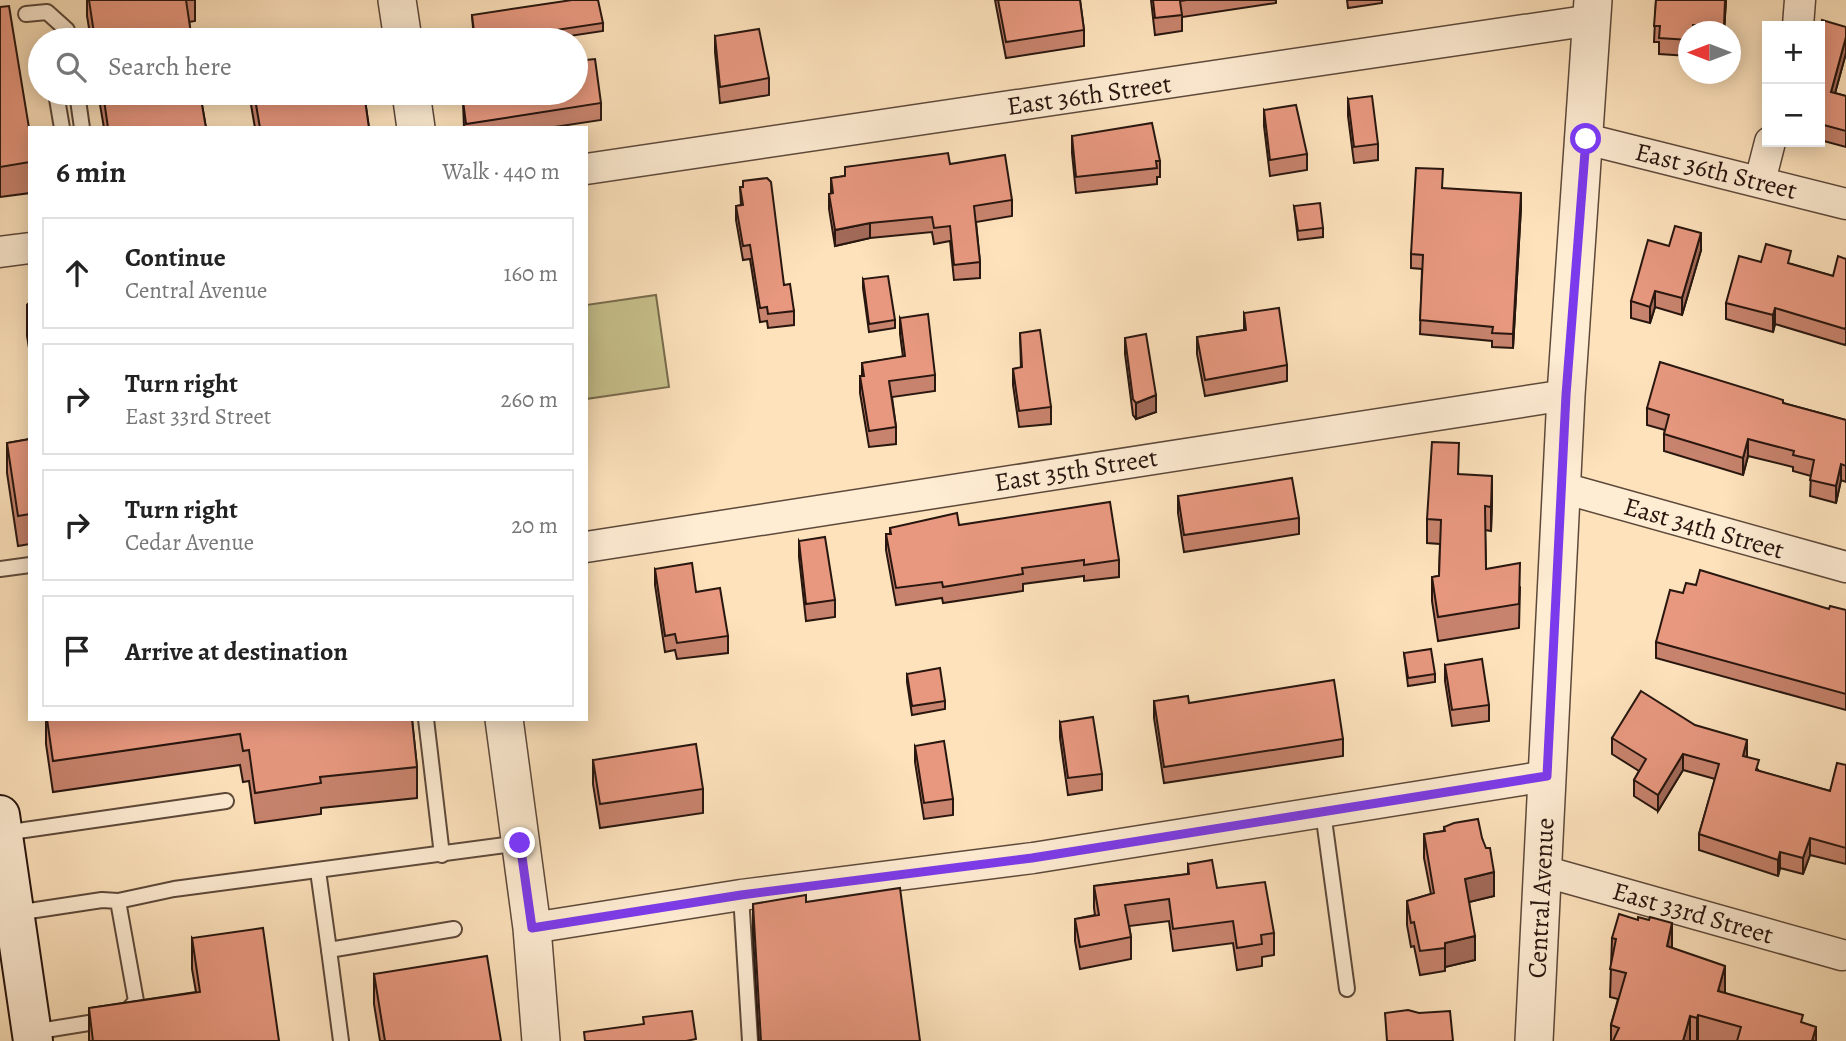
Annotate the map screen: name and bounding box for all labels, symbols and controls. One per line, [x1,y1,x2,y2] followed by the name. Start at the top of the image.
[1678,21,1741,84] north arrow
[1762,21,1825,147] map controls
[1762,21,1825,84] button: +
[28,28,588,105] search box
[52,48,90,86] icon: search
[108,49,232,84] text: Search here
[1005,66,1174,124] street label: East 36th Street
[1762,84,1825,147] button: −
[1570,123,1601,154] route start
[1631,134,1801,208] street label: East 36th Street
[56,152,126,192] text: 6 min
[442,156,560,187] text: Walk · 440 m
[125,240,226,275] text: Continue
[58,254,96,292] icon: ahead
[504,258,558,289] text: 160 m
[125,275,267,306] text: Central Avenue
[125,366,238,401] text: Turn right
[58,380,96,418] icon: right
[500,384,558,415] text: 260 m
[125,401,271,432] text: East 33rd Street
[992,440,1160,500] street label: East 35th Street
[1620,488,1789,568] street label: East 34th Street
[125,492,238,527] text: Turn right
[58,506,96,544] icon: right
[511,510,558,541] text: 20 m
[125,527,254,558] text: Cedar Avenue
[58,632,96,670] icon: arrive
[125,634,348,669] text: Arrive at destination
[1519,817,1563,979] street label: Central Avenue
[504,827,535,858] route end
[1609,873,1778,953] street label: East 33rd Street

